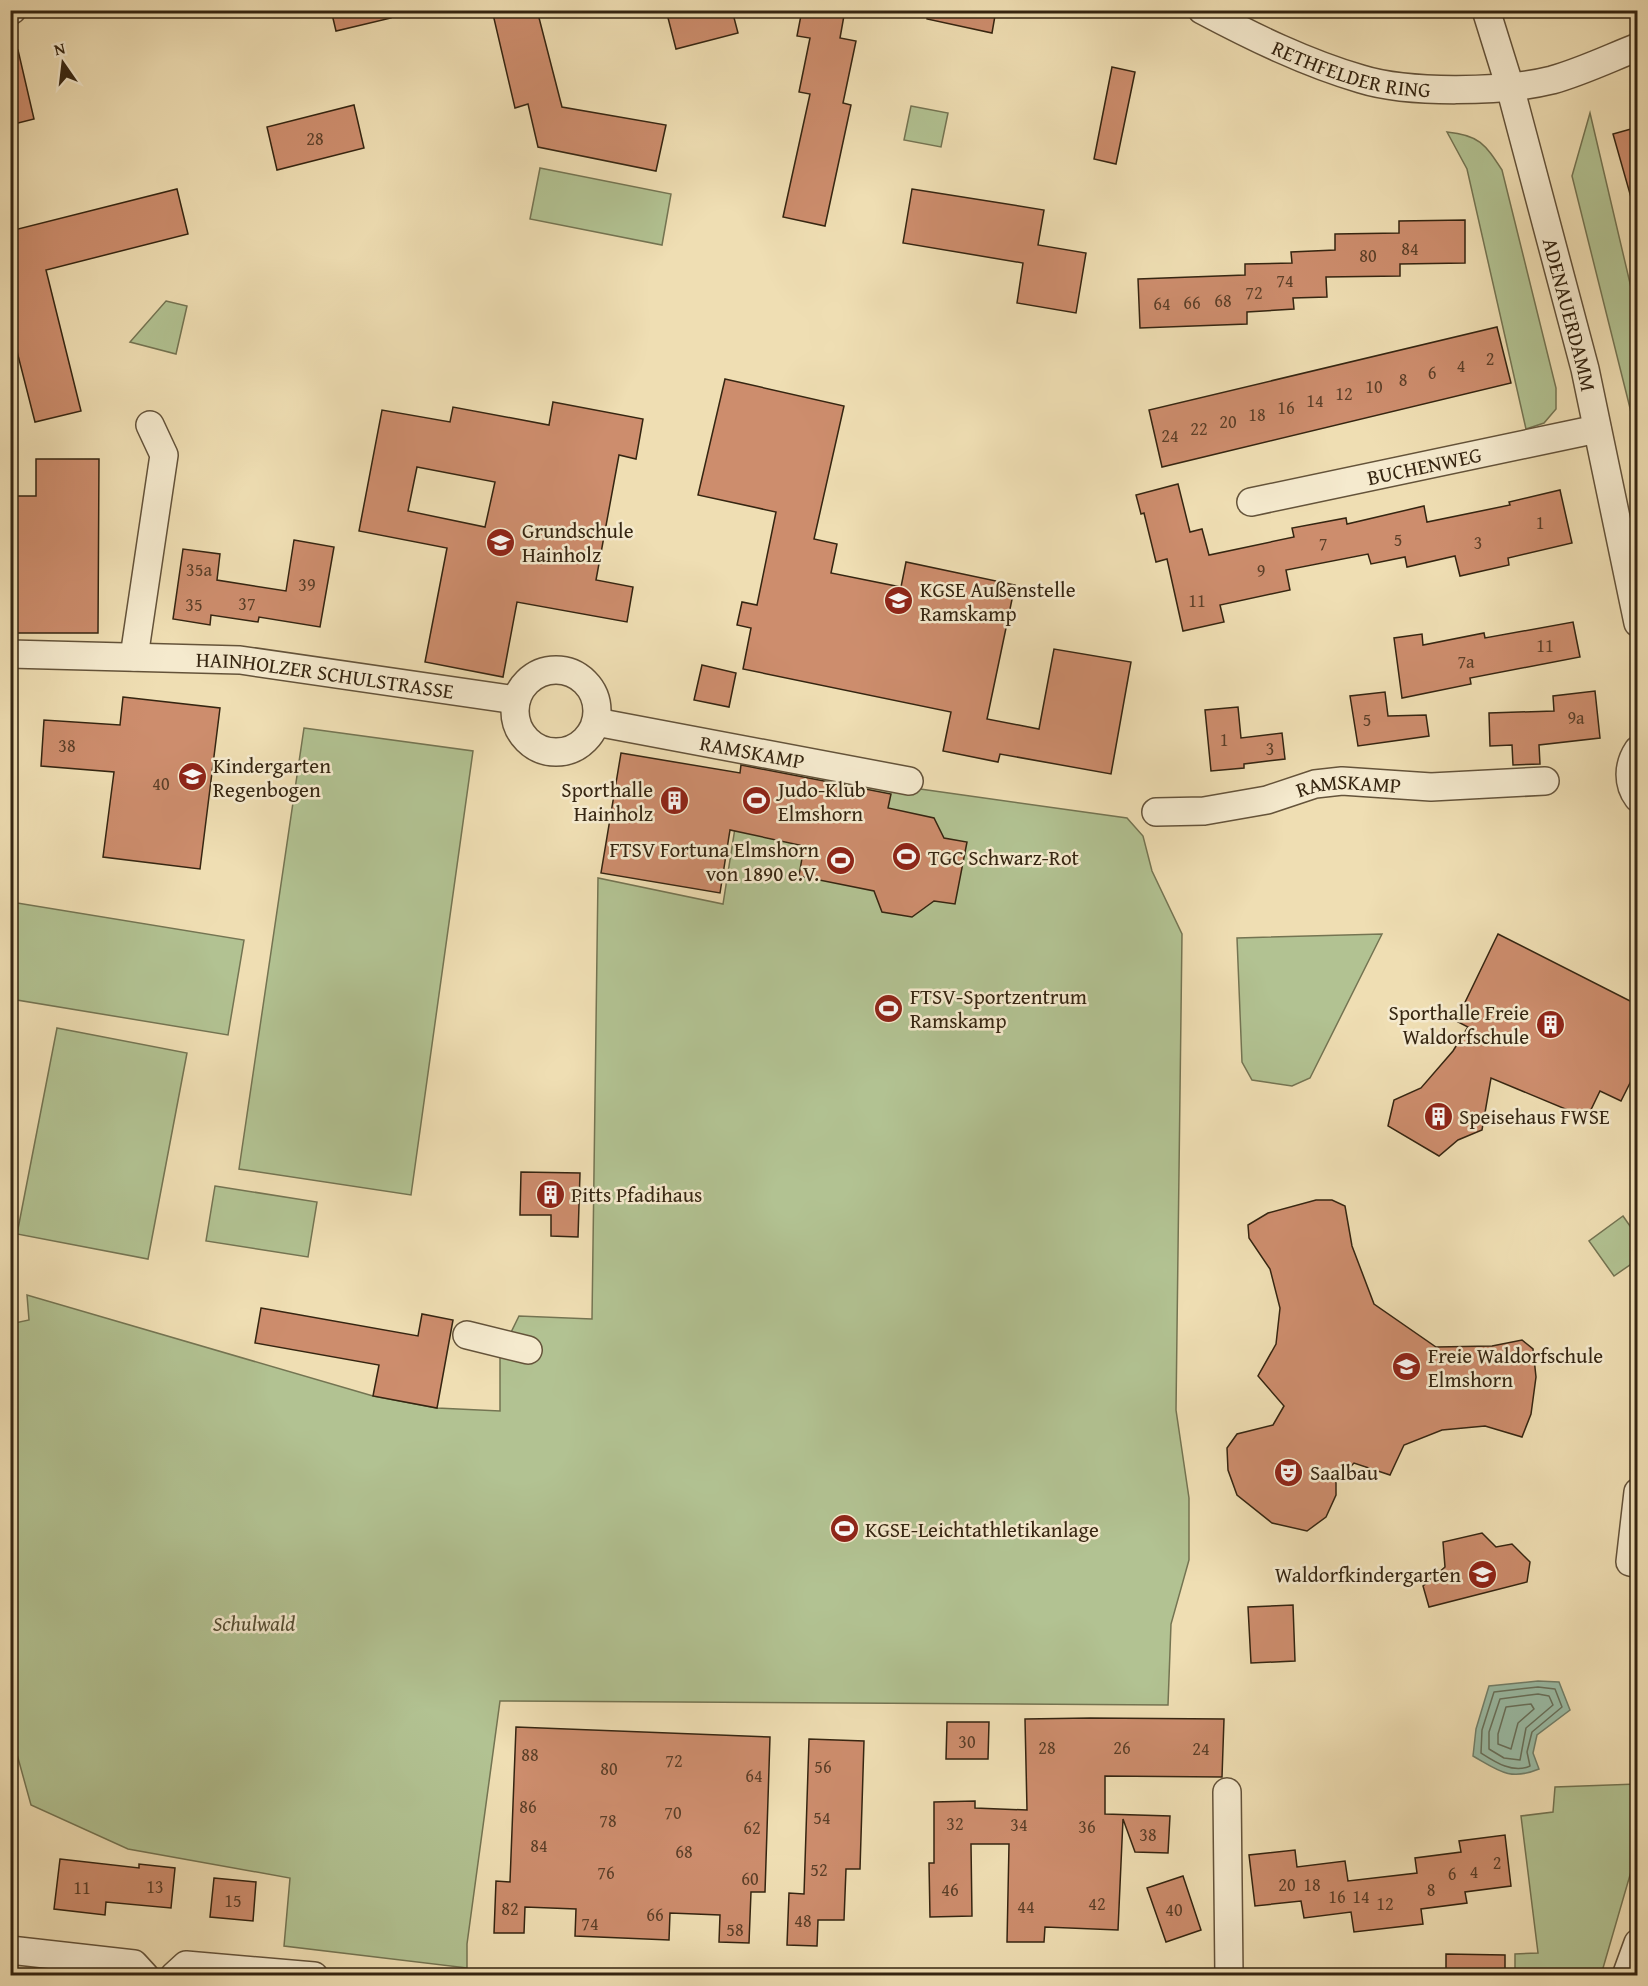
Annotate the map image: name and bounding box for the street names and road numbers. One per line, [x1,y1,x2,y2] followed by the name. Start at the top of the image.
[1267,32,1431,105] street label: RETHFELDER RING
[1535,234,1605,394] street label: ADENAUERDAMM
[1364,438,1484,493] street label: BUCHENWEG
[196,643,456,706] street label: HAINHOLZER SCHULSTRASSE
[697,726,807,777] street label: RAMSKAMP
[1292,765,1402,805] street label: RAMSKAMP

